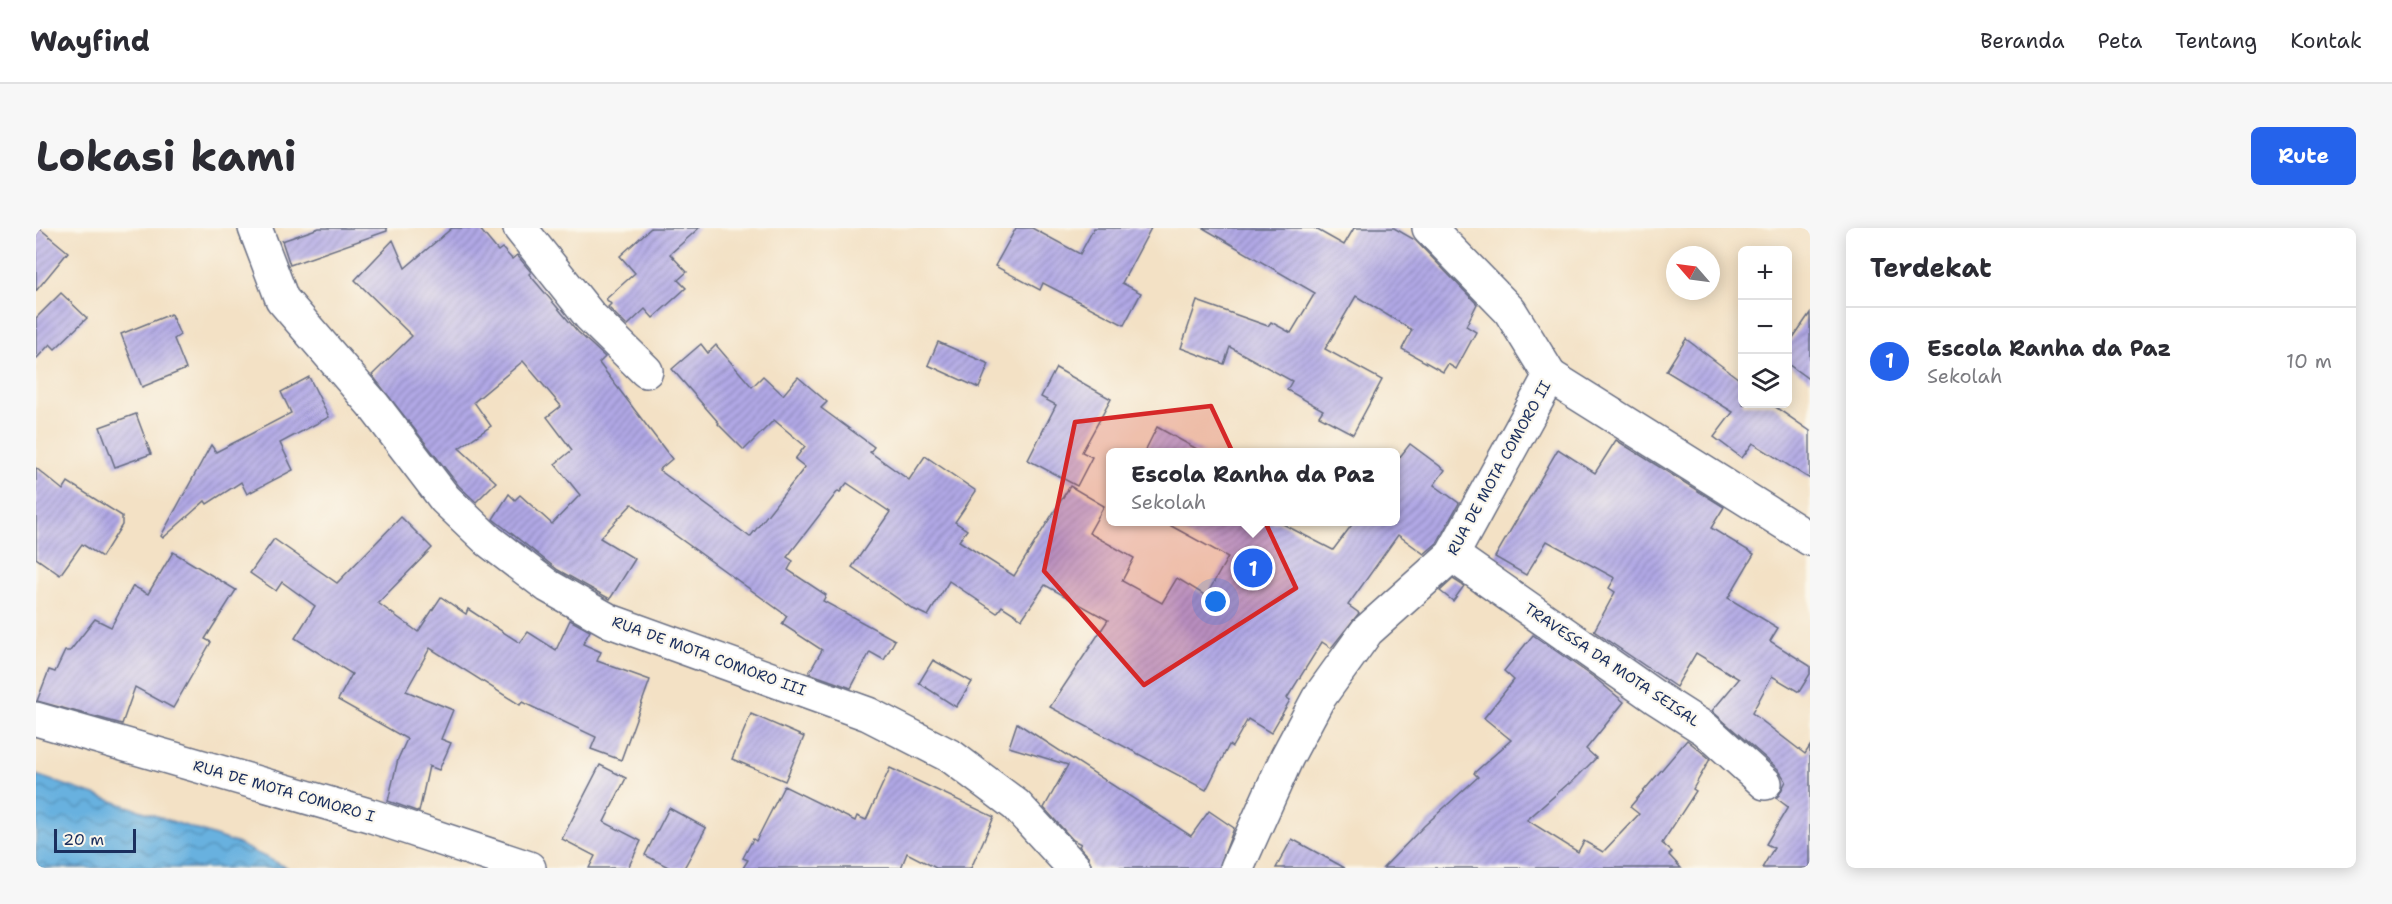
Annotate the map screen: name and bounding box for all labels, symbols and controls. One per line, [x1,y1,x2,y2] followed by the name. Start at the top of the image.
[30,22,150,60] text: Wayfind
[1980,27,2065,55] text: Beranda
[2098,27,2142,55] text: Peta
[2175,27,2257,55] text: Tentang
[2290,27,2362,55] text: Kontak
[2251,127,2356,185] button: Rute
[36,128,297,184] text: Lokasi kami
[1666,246,1720,300] north arrow
[1738,246,1792,408] map controls
[1738,246,1792,300] button: +
[1870,250,1992,285] text: Terdekat
[1738,300,1792,354] button: −
[1927,334,2171,363] text: Escola Ranha da Paz
[1885,348,1894,374] text: 1
[2286,348,2332,374] text: 10 m
[1738,354,1792,408] button: layers
[1927,363,2002,389] text: Sekolah
[1443,377,1555,559] street label: RUA DE MOTA COMORO II
[1106,448,1400,526] popup
[1131,460,1375,489] text: Escola Ranha da Paz
[1131,489,1206,515] text: Sekolah
[1234,546,1272,590] pin: 1
[1201,587,1230,616] your location
[1520,599,1704,731] street label: TRAVESSA DA MOTA SEISAL
[609,612,809,700] street label: RUA DE MOTA COMORO III
[191,755,377,827] street label: RUA DE MOTA COMORO I
[54,826,136,854] scale bar
[63,829,104,850] text: 20 m

